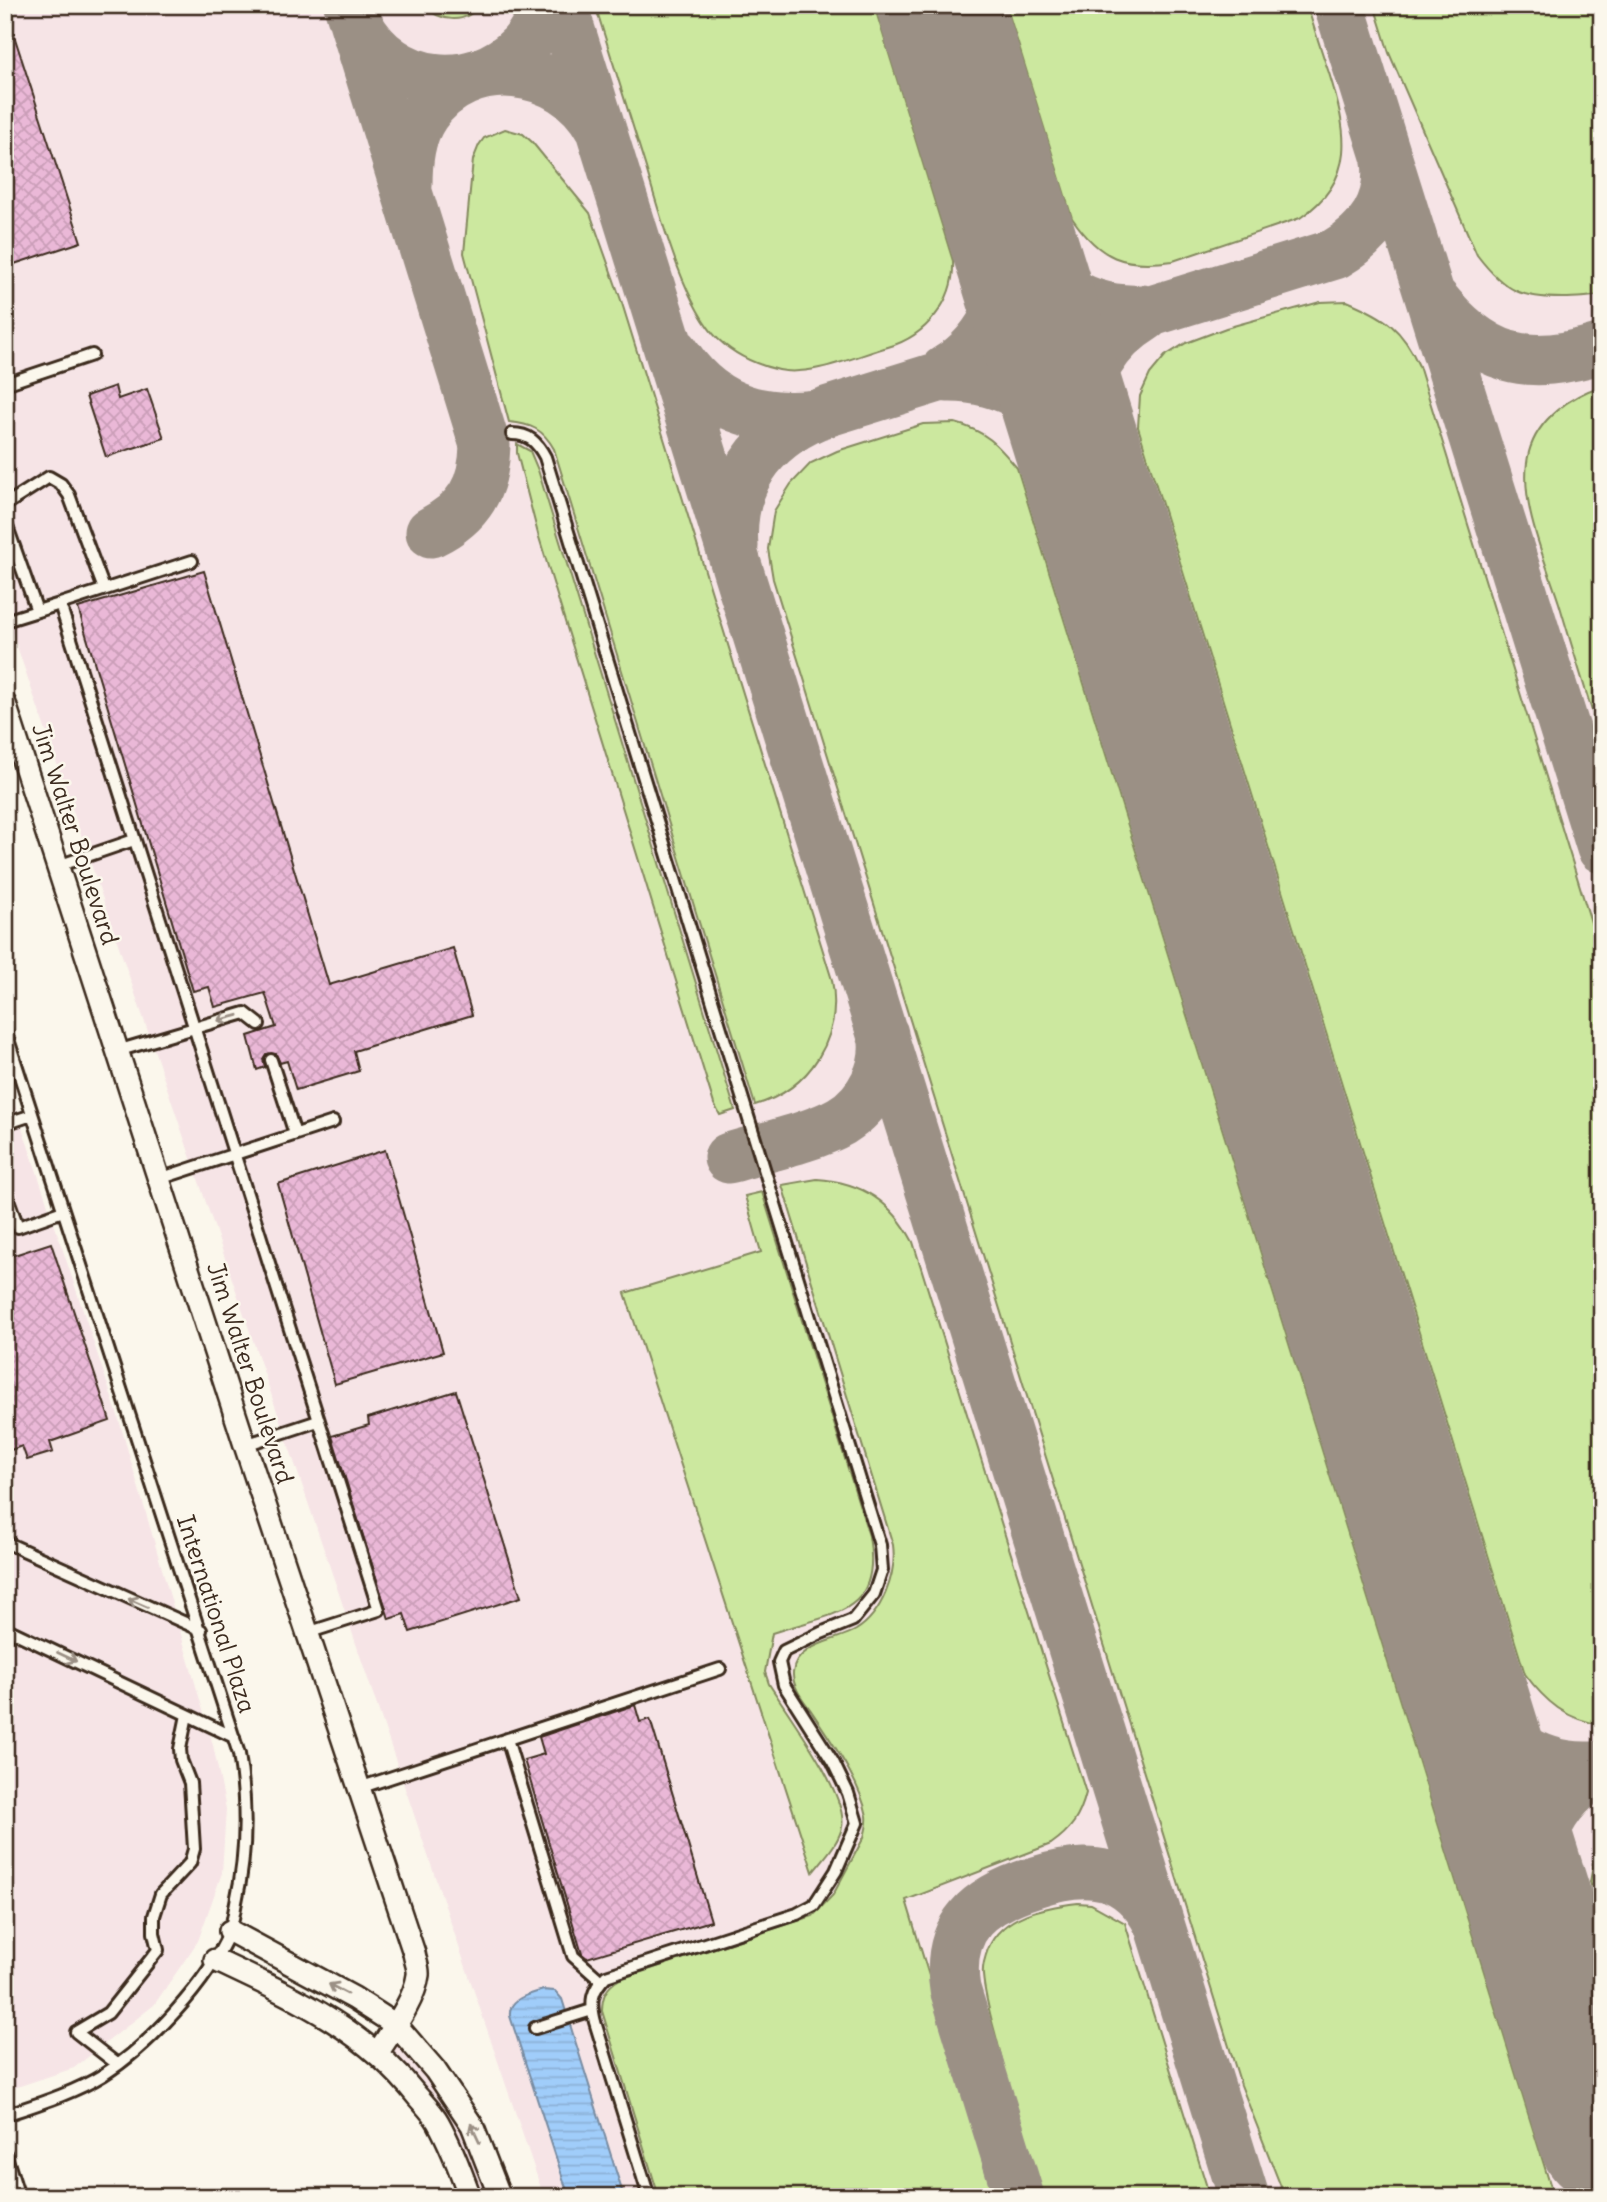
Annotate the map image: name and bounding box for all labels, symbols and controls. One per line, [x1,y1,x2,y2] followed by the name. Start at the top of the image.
[26,719,126,948] street label: Jim Walter Boulevard
[217,1012,239,1025] one-way arrow
[201,1258,301,1487] street label: Jim Walter Boulevard
[171,1511,263,1716] street label: International Plaza
[128,1596,150,1609] one-way arrow
[56,1651,77,1665] one-way arrow
[329,1982,349,1996] one-way arrow
[468,2123,481,2144] one-way arrow

